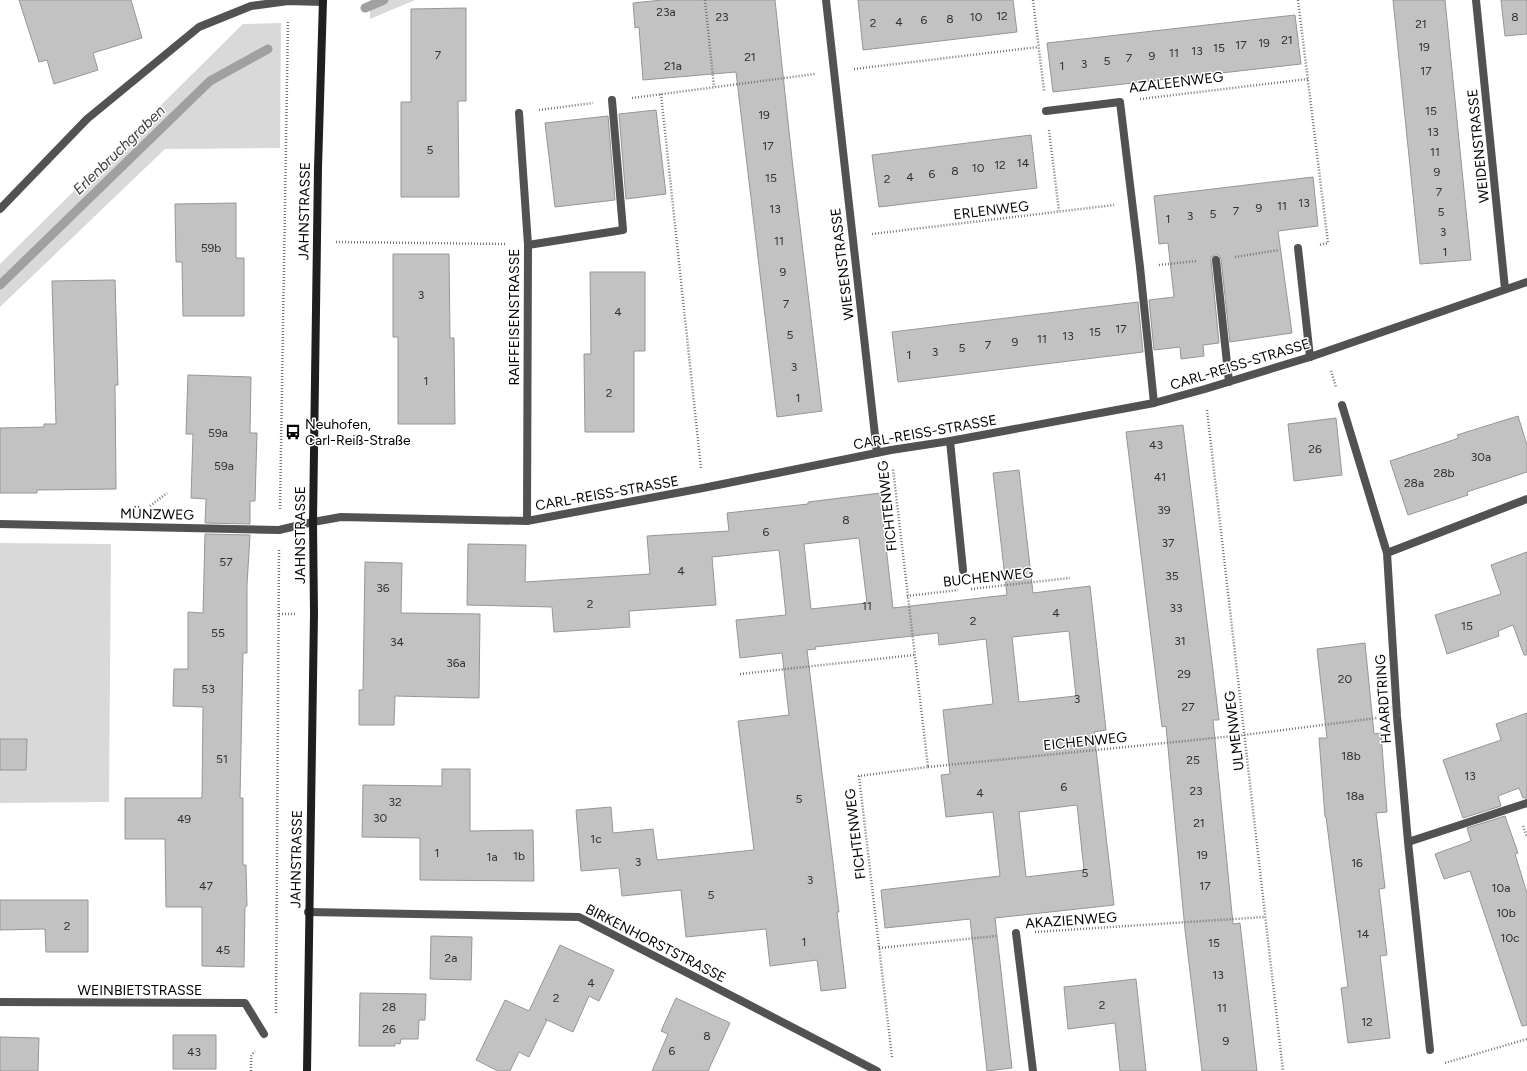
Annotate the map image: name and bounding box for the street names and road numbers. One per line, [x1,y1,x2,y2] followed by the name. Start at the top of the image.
[1128,68,1225,97] street label: AZALEENWEG
[1464,88,1493,204] street label: WEIDENSTRASSE
[295,162,314,260] street label: JAHNSTRASSE
[952,197,1030,224] street label: ERLENWEG
[827,207,858,321] street label: WIESENSTRASSE
[506,248,523,386] street label: RAIFFEISENSTRASSE
[1168,335,1312,394] street label: CARL-REISS-STRASSE
[852,411,998,453] street label: CARL-REISS-STRASSE
[874,459,901,552] street label: FICHTENWEG
[534,472,680,514] street label: CARL-REISS-STRASSE
[292,486,309,584] street label: JAHNSTRASSE
[120,505,194,524] street label: MÜNZWEG
[942,564,1034,591] street label: BUCHENWEG
[1372,653,1395,744] street label: HAARDTRING
[1221,690,1248,772] street label: ULMENWEG
[1042,729,1128,754] street label: EICHENWEG
[841,787,869,880] street label: FICHTENWEG
[287,810,306,908] street label: JAHNSTRASSE
[583,901,729,986] street label: BIRKENHORSTSTRASSE
[1025,909,1118,932] street label: AKAZIENWEG
[78,982,202,999] street label: WEINBIETSTRASSE

